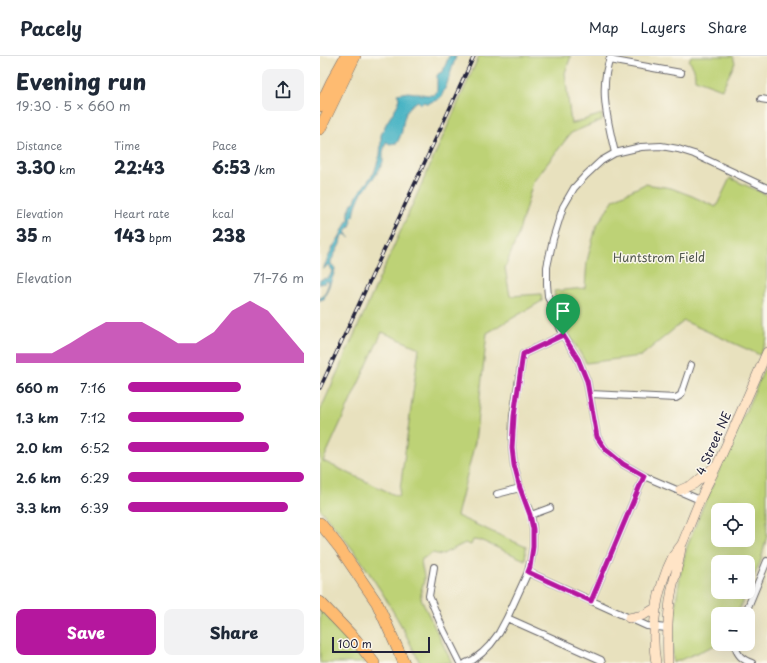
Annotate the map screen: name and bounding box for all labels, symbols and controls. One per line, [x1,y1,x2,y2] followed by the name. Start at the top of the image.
[20,14,82,42] text: Pacely
[589,17,619,38] text: Map
[641,17,686,38] text: Layers
[708,17,747,38] text: Share
[16,64,146,97] text: Evening run
[262,69,304,111] button: share
[16,96,131,115] text: 19:30 · 5 × 660 m
[16,137,62,154] text: Distance
[114,137,140,154] text: Time
[212,137,237,154] text: Pace
[16,154,55,180] text: 3.30
[114,154,165,180] text: 22:43
[212,154,251,180] text: 6:53
[55,161,76,178] text: km
[251,161,275,178] text: /km
[16,205,63,222] text: Elevation
[114,205,170,222] text: Heart rate
[212,205,234,222] text: kcal
[16,222,38,248] text: 35
[114,222,145,248] text: 143
[212,222,246,248] text: 238
[38,229,52,246] text: m
[145,229,172,246] text: bpm
[613,248,705,266] park label: Huntstrom Field
[16,268,72,287] text: Elevation
[253,268,304,287] text: 71–76 m
[546,294,580,335] pin
[552,300,574,322] icon: arrive
[16,378,59,397] text: 660 m
[80,378,106,397] text: 7:16
[16,408,59,427] text: 1.3 km
[80,408,106,427] text: 7:12
[691,408,735,478] street label: 4 Street NE
[16,438,63,457] text: 2.0 km
[80,438,110,457] text: 6:52
[16,468,61,487] text: 2.6 km
[80,468,109,487] text: 6:29
[16,498,61,517] text: 3.3 km
[80,498,109,517] text: 6:39
[711,503,755,651] map controls
[711,503,755,547] button: locate
[711,555,755,599] button: +
[711,607,755,651] button: −
[16,609,156,655] button: Save
[164,609,304,655] button: Share
[332,635,430,654] scale bar
[338,635,372,652] text: 100 m

